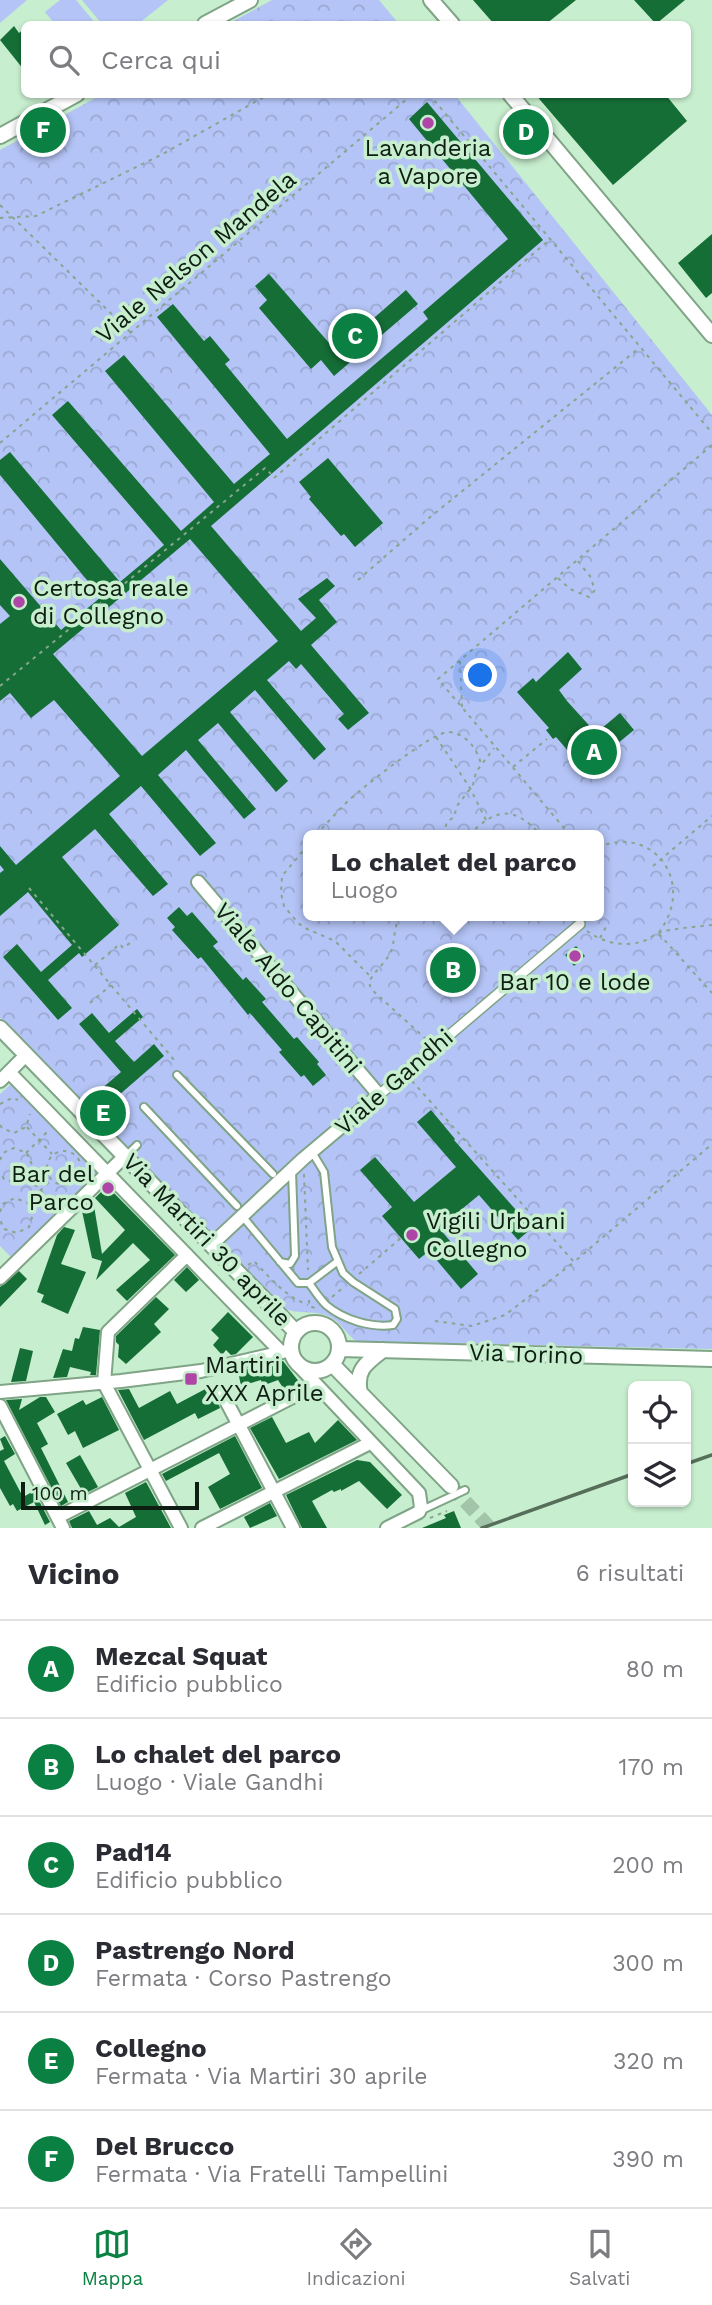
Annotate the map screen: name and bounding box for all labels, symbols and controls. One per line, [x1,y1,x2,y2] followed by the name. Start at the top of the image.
[21,21,691,98] search box
[45,41,83,79] icon: search
[101,45,221,75] text: Cerca qui
[20,104,66,156] pin: F
[503,106,549,158] pin: D
[420,115,436,131] marker: Lavanderia a Vapore
[365,134,491,190] place label: Lavanderia a Vapore
[90,165,302,349] street label: Viale Nelson Mandela
[332,310,378,362] pin: C
[33,574,189,630] place label: Certosa reale di Collegno
[11,594,27,610] marker: Certosa reale di Collegno
[463,658,497,692] your location
[571,726,617,778] pin: A
[303,830,604,921] popup
[330,847,577,877] text: Lo chalet del parco
[330,877,398,904] text: Luogo
[209,897,367,1079] street label: Viale Aldo Capitini
[430,944,476,996] pin: B
[567,948,583,964] marker: Bar 10 e lode
[499,968,651,996] place label: Bar 10 e lode
[329,1023,459,1141] street label: Viale Gandhi
[80,1087,126,1139] pin: E
[117,1148,297,1332] street label: Via Martiri 30 aprile
[11,1160,95,1216] place label: Bar del Parco
[100,1180,116,1196] marker: Bar del Parco
[426,1207,566,1263] place label: Vigili Urbani Collegno
[404,1227,420,1243] marker: Vigili Urbani Collegno
[468,1338,584,1370] street label: Via Torino
[205,1351,324,1407] place label: Martiri XXX Aprile
[183,1371,199,1387] marker: Martiri XXX Aprile
[628,1381,691,1507] map controls
[628,1381,691,1444] button: locate
[628,1444,691,1507] button: layers
[21,1479,200,1511] scale bar
[32,1482,88,1505] text: 100 m
[28,1556,120,1591] text: Vicino
[576,1560,684,1587] text: 6 risultati
[95,1641,267,1671] text: Mezcal Squat
[43,1656,59,1683] text: A
[626,1656,684,1683] text: 80 m
[95,1671,283,1698] text: Edificio pubblico
[95,1739,341,1769] text: Lo chalet del parco
[43,1754,59,1781] text: B
[619,1754,684,1781] text: 170 m
[95,1769,324,1796] text: Luogo · Viale Gandhi
[95,1837,172,1867] text: Pad14
[43,1852,59,1879] text: C
[612,1852,684,1879] text: 200 m
[95,1867,283,1894] text: Edificio pubblico
[95,1935,294,1965] text: Pastrengo Nord
[43,1950,59,1977] text: D
[612,1950,684,1977] text: 300 m
[95,1965,392,1992] text: Fermata · Corso Pastrengo
[95,2033,207,2063] text: Collegno
[44,2048,58,2075] text: E
[613,2048,684,2075] text: 320 m
[95,2063,428,2090] text: Fermata · Via Martiri 30 aprile
[95,2131,234,2161] text: Del Brucco
[44,2146,58,2173] text: F
[612,2146,684,2173] text: 390 m
[95,2161,448,2188] text: Fermata · Via Fratelli Tampellini
[82,2225,143,2290] tab: Mappa
[307,2225,406,2290] tab: Indicazioni
[569,2225,630,2290] tab: Salvati

